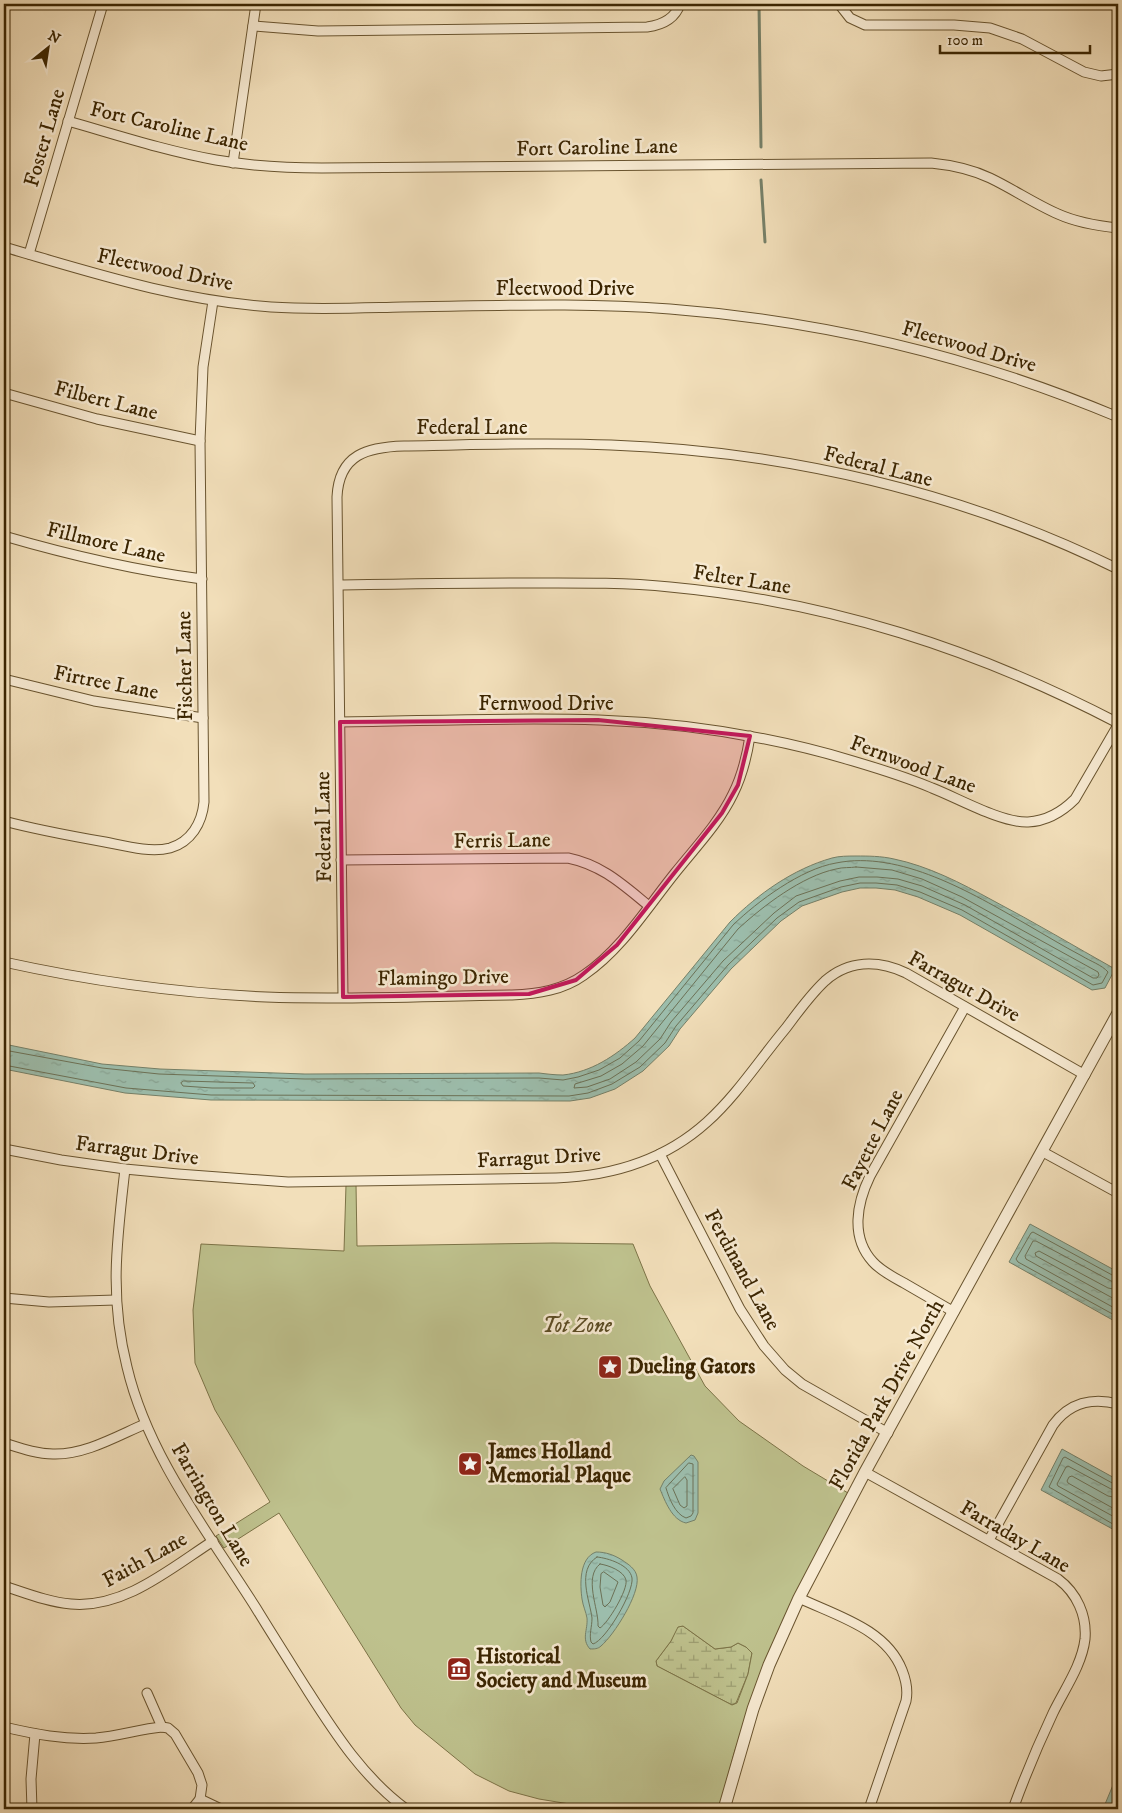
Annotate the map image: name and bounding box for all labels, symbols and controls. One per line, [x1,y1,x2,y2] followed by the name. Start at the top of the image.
[22,22,72,72] north arrow
[940,22,1090,54] scale bar
[45,27,64,49] text: N
[947,31,983,50] text: 100 m
[19,86,71,190] street label: Foster Lane
[87,96,251,158] street label: Fort Caroline Lane
[516,134,678,162] street label: Fort Caroline Lane
[94,243,236,297] street label: Fleetwood Drive
[496,276,635,302] street label: Fleetwood Drive
[899,315,1040,379] street label: Fleetwood Drive
[52,376,161,426] street label: Filbert Lane
[416,415,528,441] street label: Federal Lane
[821,441,935,493] street label: Federal Lane
[44,517,168,569] street label: Fillmore Lane
[691,559,793,601] street label: Felter Lane
[171,611,199,721] street label: Fischer Lane
[51,660,161,706] street label: Firtree Lane
[478,691,614,717] street label: Fernwood Drive
[846,730,980,800] street label: Fernwood Lane
[310,771,338,883] street label: Federal Lane
[453,827,551,855] street label: Ferris Lane
[903,946,1025,1029] street label: Farragut Drive
[377,964,509,992] street label: Flamingo Drive
[836,1085,910,1195] street label: Fayette Lane
[74,1131,200,1171] street label: Farragut Drive
[476,1142,602,1174] street label: Farragut Drive
[698,1205,786,1335] street label: Ferdinand Lane
[824,1295,950,1495] street label: Florida Park Drive North
[542,1313,613,1339] park label: Tot Zone
[597,1354,623,1380] place icon: Dueling Gators
[628,1354,755,1380] place label: Dueling Gators
[165,1439,259,1572] street label: Farrington Lane
[486,1439,631,1489] place label: James Holland Memorial Plaque
[457,1451,483,1477] place icon: James Holland Memorial Plaque
[955,1495,1075,1579] street label: Farraday Lane
[98,1526,192,1594] street label: Faith Lane
[476,1644,647,1694] place label: Historical Society and Museum
[446,1656,472,1682] museum icon: Historical Society and Museum

